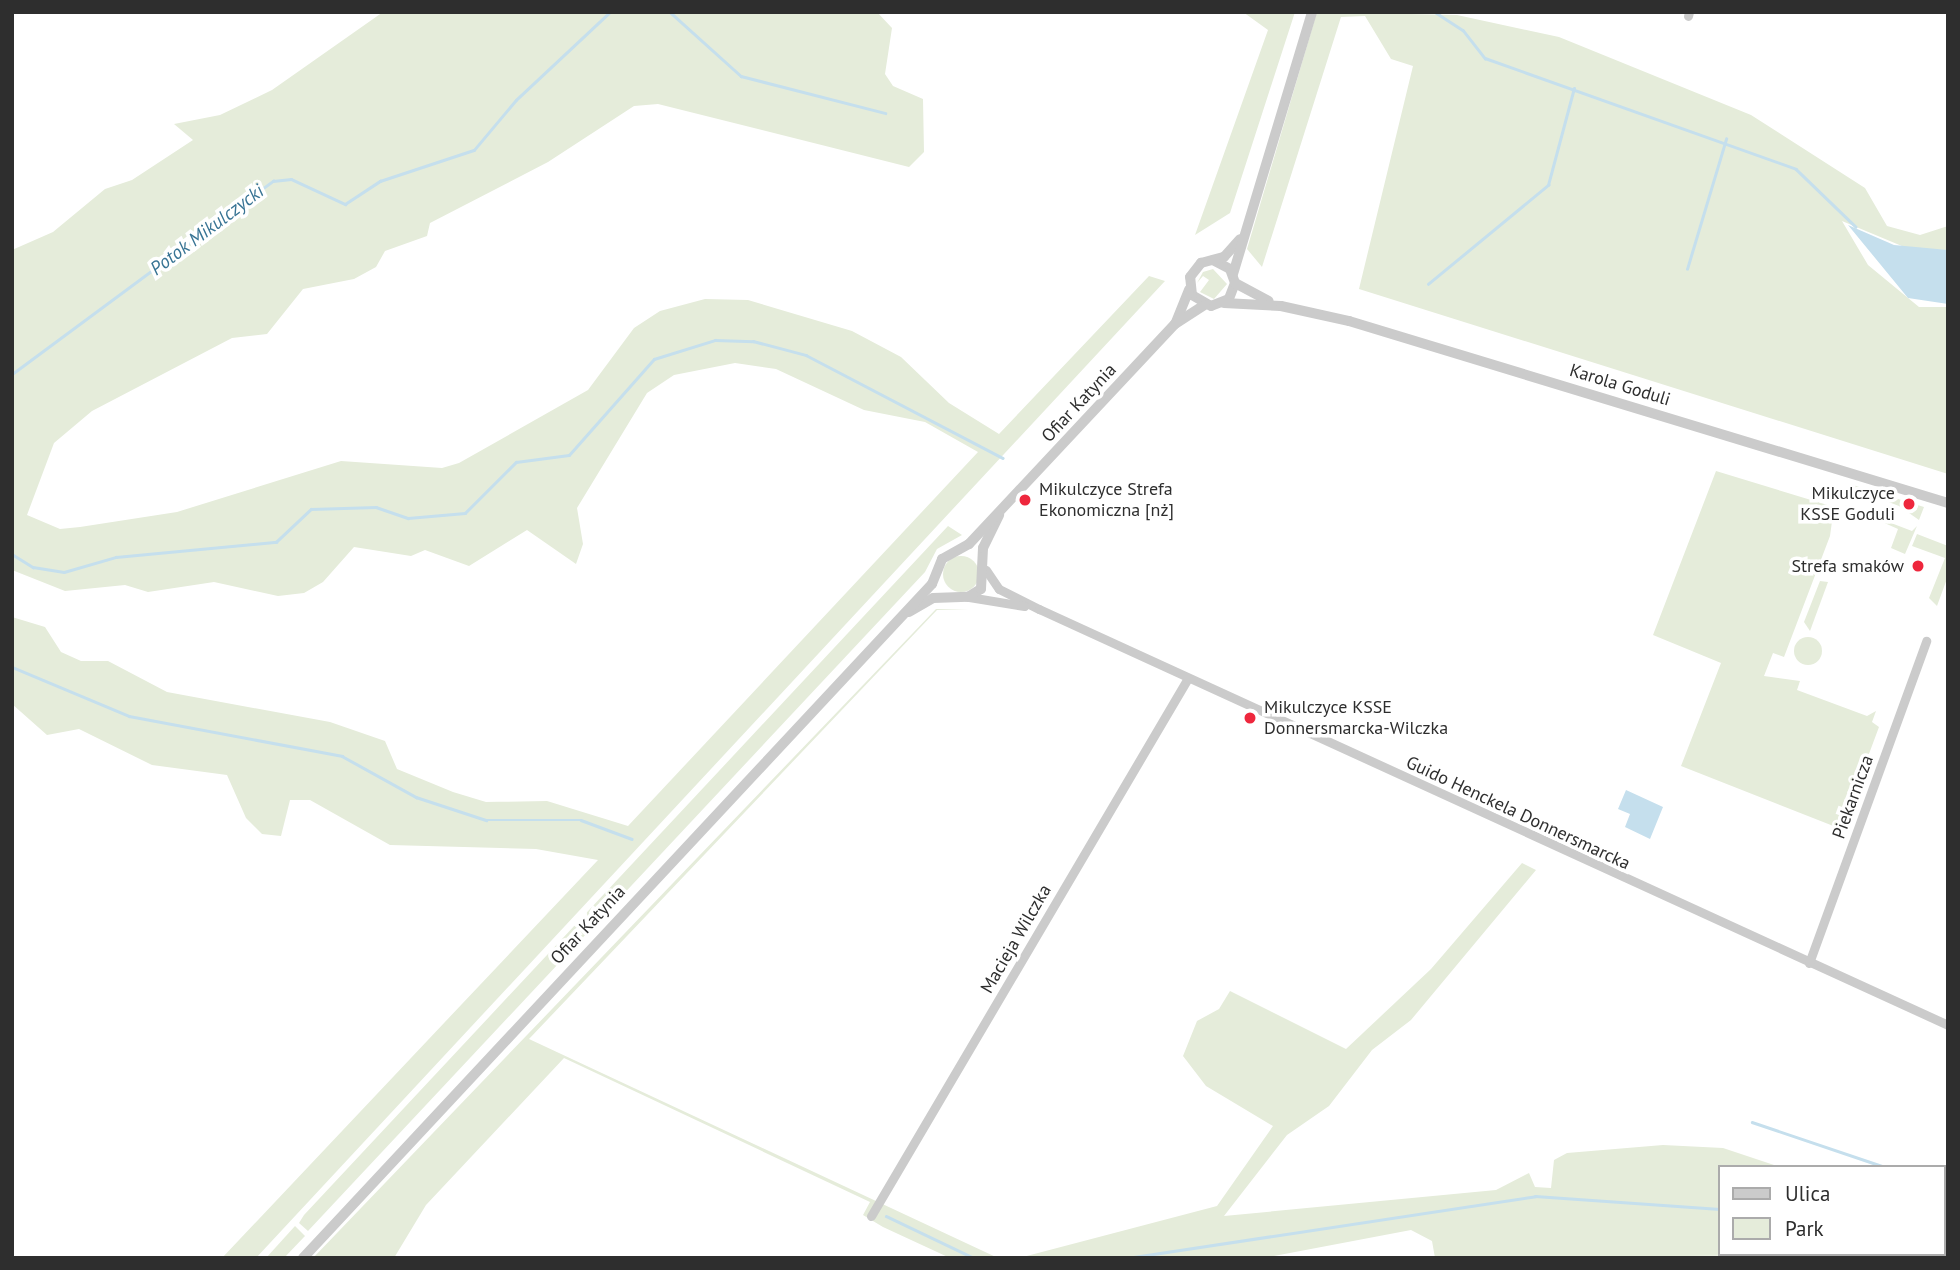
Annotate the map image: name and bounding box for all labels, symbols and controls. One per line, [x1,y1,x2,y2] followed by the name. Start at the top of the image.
[146,180,268,280] water label: Potok Mikulczycki
[1037,359,1121,447] street label: Ofiar Katynia
[1567,359,1673,411] street label: Karola Goduli
[1039,479,1174,522] place label: Mikulczyce Strefa Ekonomiczna [nż]
[1800,483,1895,526] place label: Mikulczyce KSSE Goduli
[1017,492,1033,508] marker: Mikulczyce Strefa Ekonomiczna [nż]
[1901,496,1917,512] marker: Mikulczyce KSSE Goduli
[1791,555,1904,577] place label: Strefa smaków
[1910,558,1926,574] marker: Strefa smaków
[1264,697,1448,740] place label: Mikulczyce KSSE Donnersmarcka-Wilczka
[1242,710,1258,726] marker: Mikulczyce KSSE Donnersmarcka-Wilczka
[1403,752,1633,874] street label: Guido Henckela Donnersmarcka
[1828,752,1878,842] street label: Piekarnicza
[546,881,630,969] street label: Ofiar Katynia
[976,881,1056,997] street label: Macieja Wilczka
[1718,1165,1946,1256] legend
[1785,1180,1830,1207] text: Ulica
[1785,1215,1824,1242] text: Park

